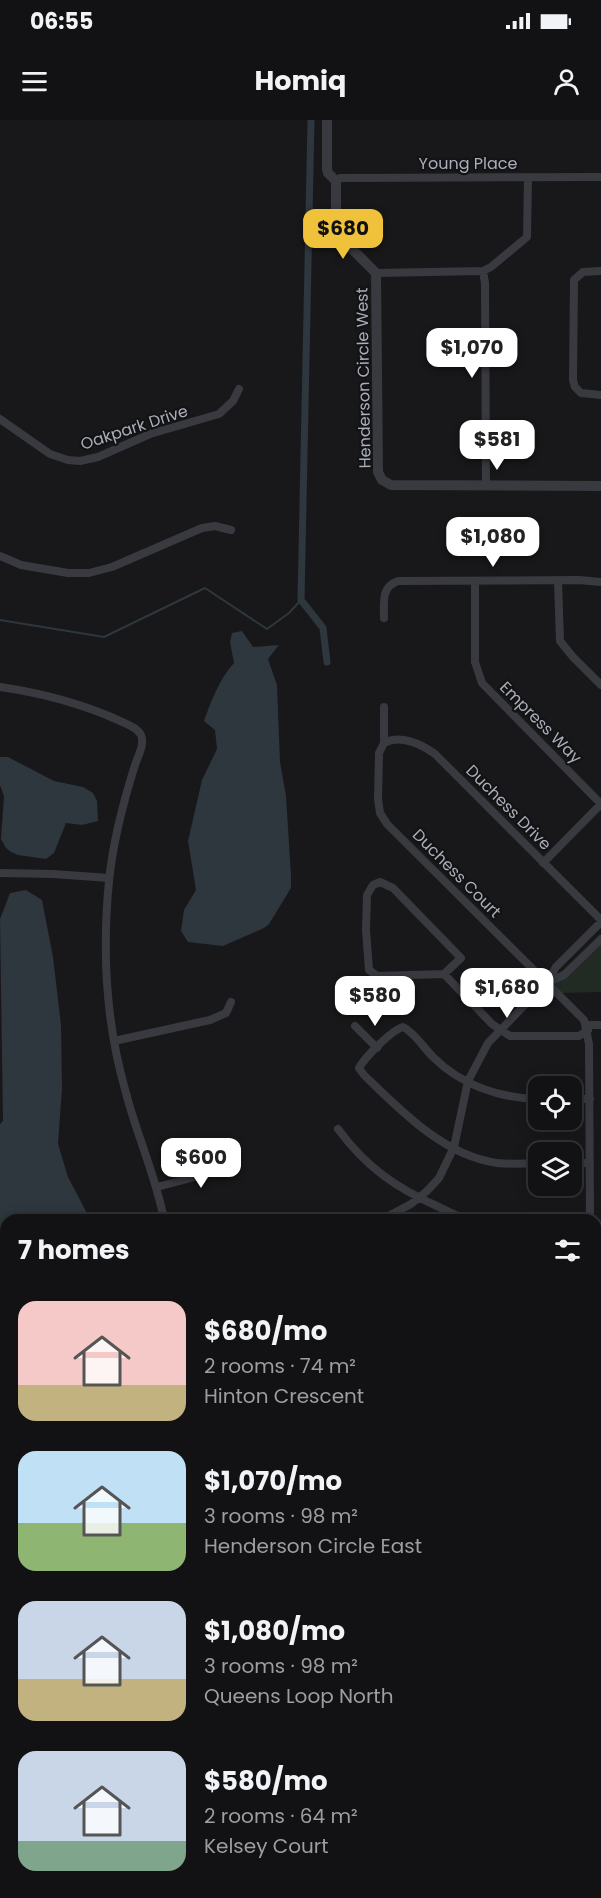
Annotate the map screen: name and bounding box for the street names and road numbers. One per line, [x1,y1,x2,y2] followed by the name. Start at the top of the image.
[419,152,517,175] street label: Young Place
[350,287,377,469] street label: Henderson Circle West
[77,399,191,456] street label: Oakpark Drive
[494,676,587,769] street label: Empress Way
[461,759,557,855] street label: Duchess Drive
[407,824,506,923] street label: Duchess Court

